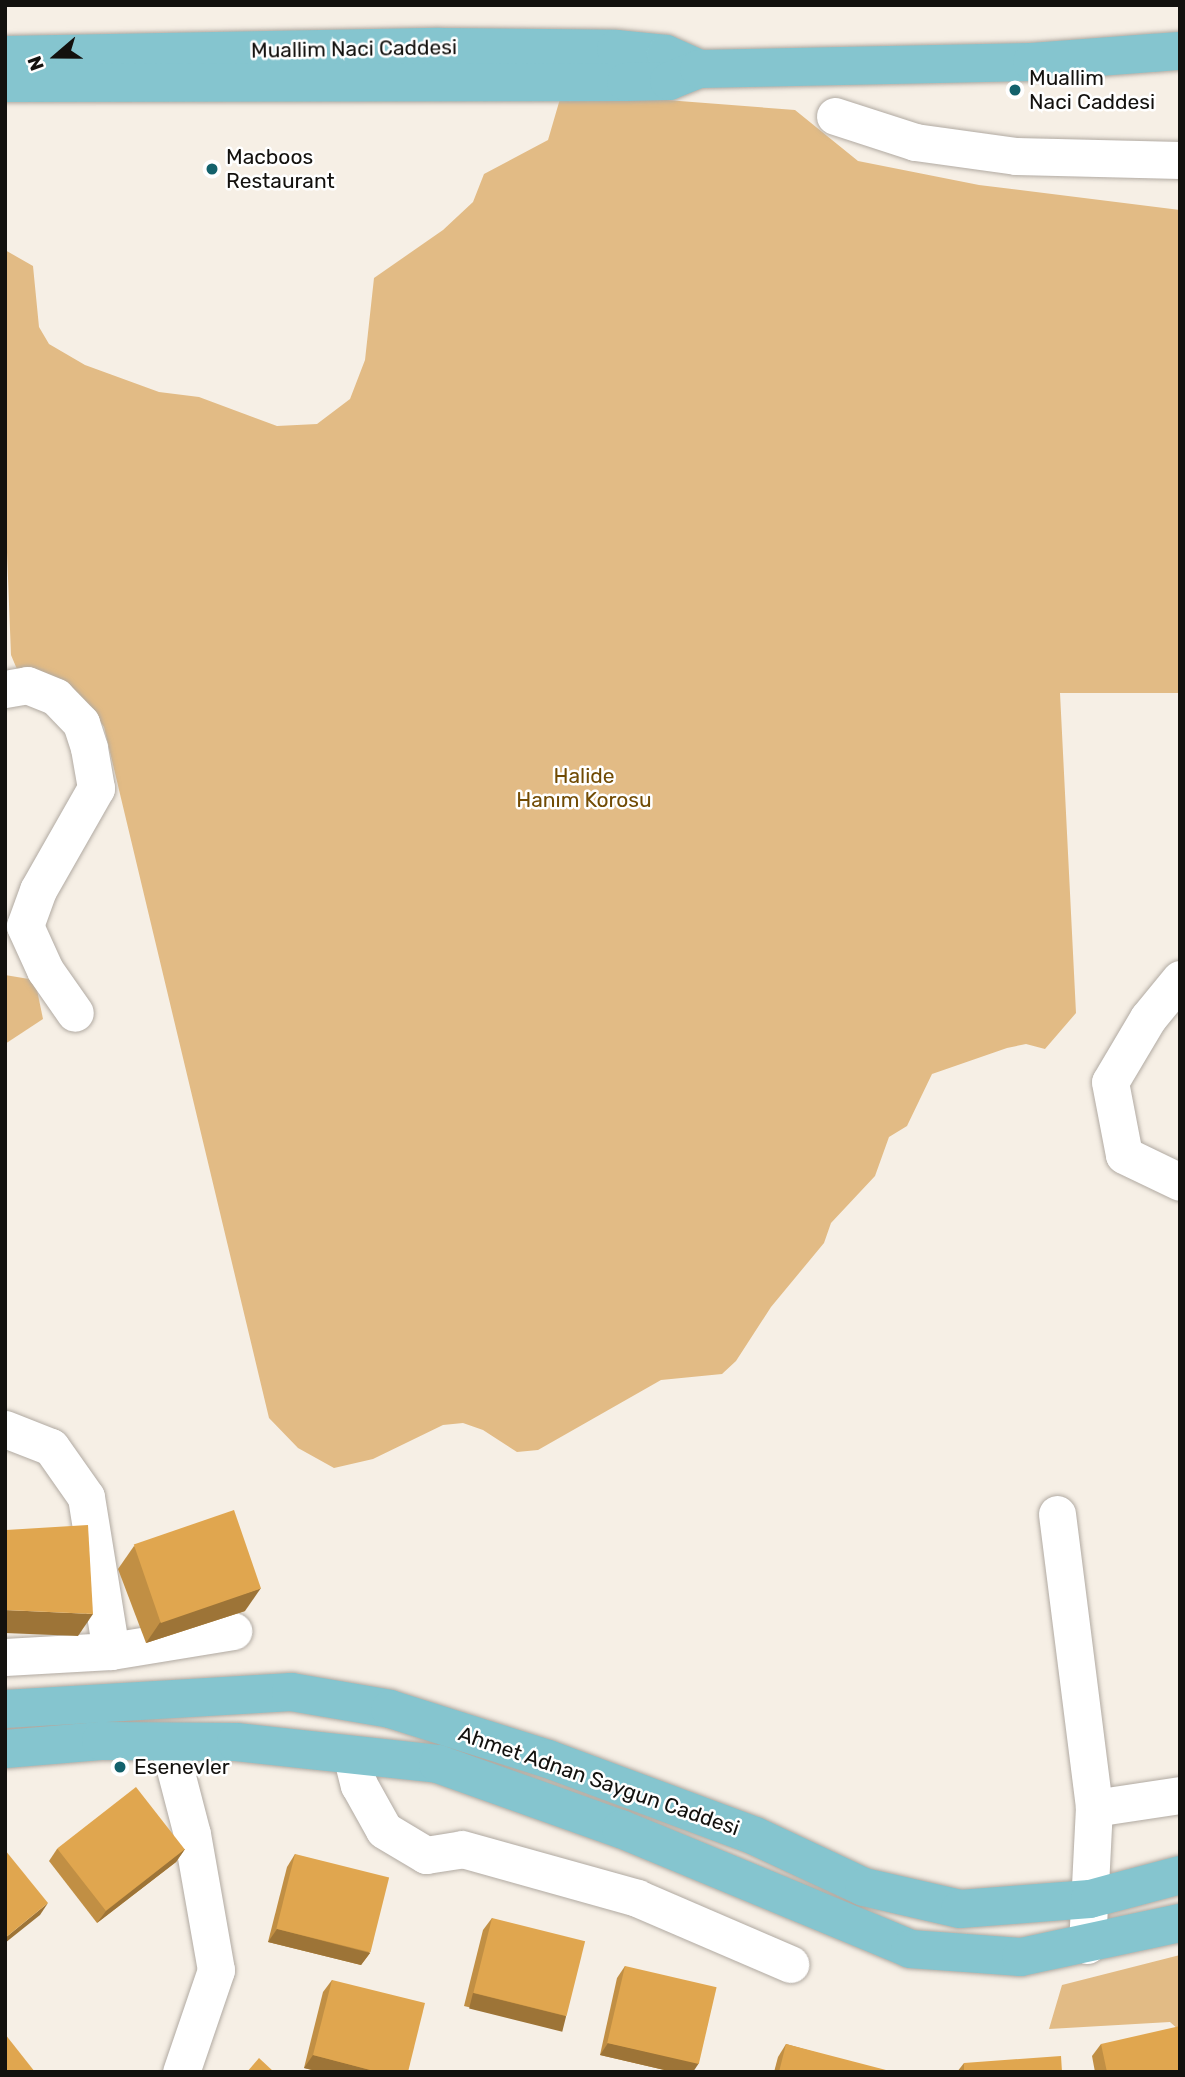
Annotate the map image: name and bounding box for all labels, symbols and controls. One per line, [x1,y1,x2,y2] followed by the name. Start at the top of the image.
[21,21,91,91] north arrow
[251,35,457,63] street label: Muallim Naci Caddesi
[23,53,49,74] text: N
[1029,65,1155,115] place label: Muallim Naci Caddesi
[1007,82,1023,98] marker: Muallim Naci Caddesi
[226,144,335,194] place label: Macboos Restaurant
[204,161,220,177] marker: Macboos Restaurant
[516,763,652,813] park label: Halide Hanım Korosu
[455,1721,743,1841] street label: Ahmet Adnan Saygun Caddesi
[134,1754,230,1780] place label: Esenevler
[112,1759,128,1775] marker: Esenevler

